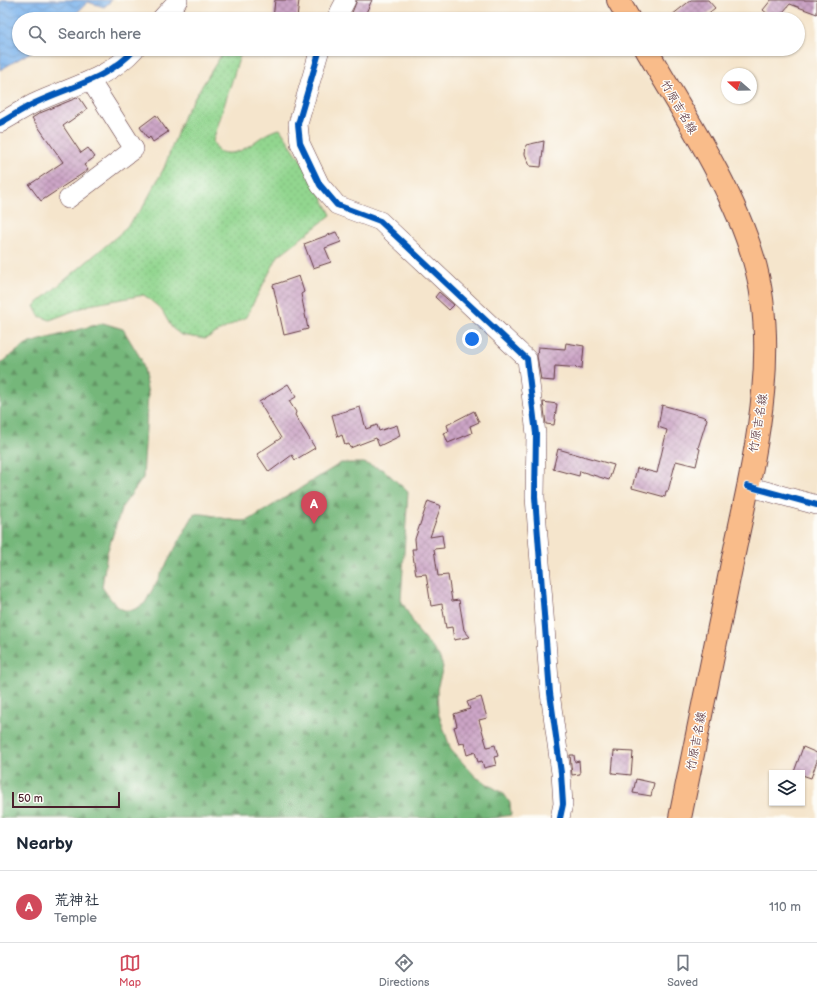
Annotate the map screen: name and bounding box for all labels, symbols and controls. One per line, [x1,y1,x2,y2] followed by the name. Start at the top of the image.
[12,12,805,56] search box
[26,23,48,45] icon: search
[58,25,141,44] text: Search here
[721,68,757,104] north arrow
[657,78,700,137] street label: 竹原吉名線
[462,329,482,349] your location
[746,392,771,454] street label: 竹原吉名線
[301,491,327,524] pin: A
[683,710,710,772] street label: 竹原吉名線
[769,770,805,806] map controls
[769,770,805,806] button: layers
[12,790,120,809] scale bar
[18,792,43,805] text: 50 m
[16,834,73,854] text: Nearby
[54,891,99,910] text: 荒神社
[25,899,33,915] text: A
[769,899,801,915] text: 110 m
[54,910,97,926] text: Temple
[119,952,141,989] tab: Map
[379,952,429,989] tab: Directions
[667,952,698,989] tab: Saved

